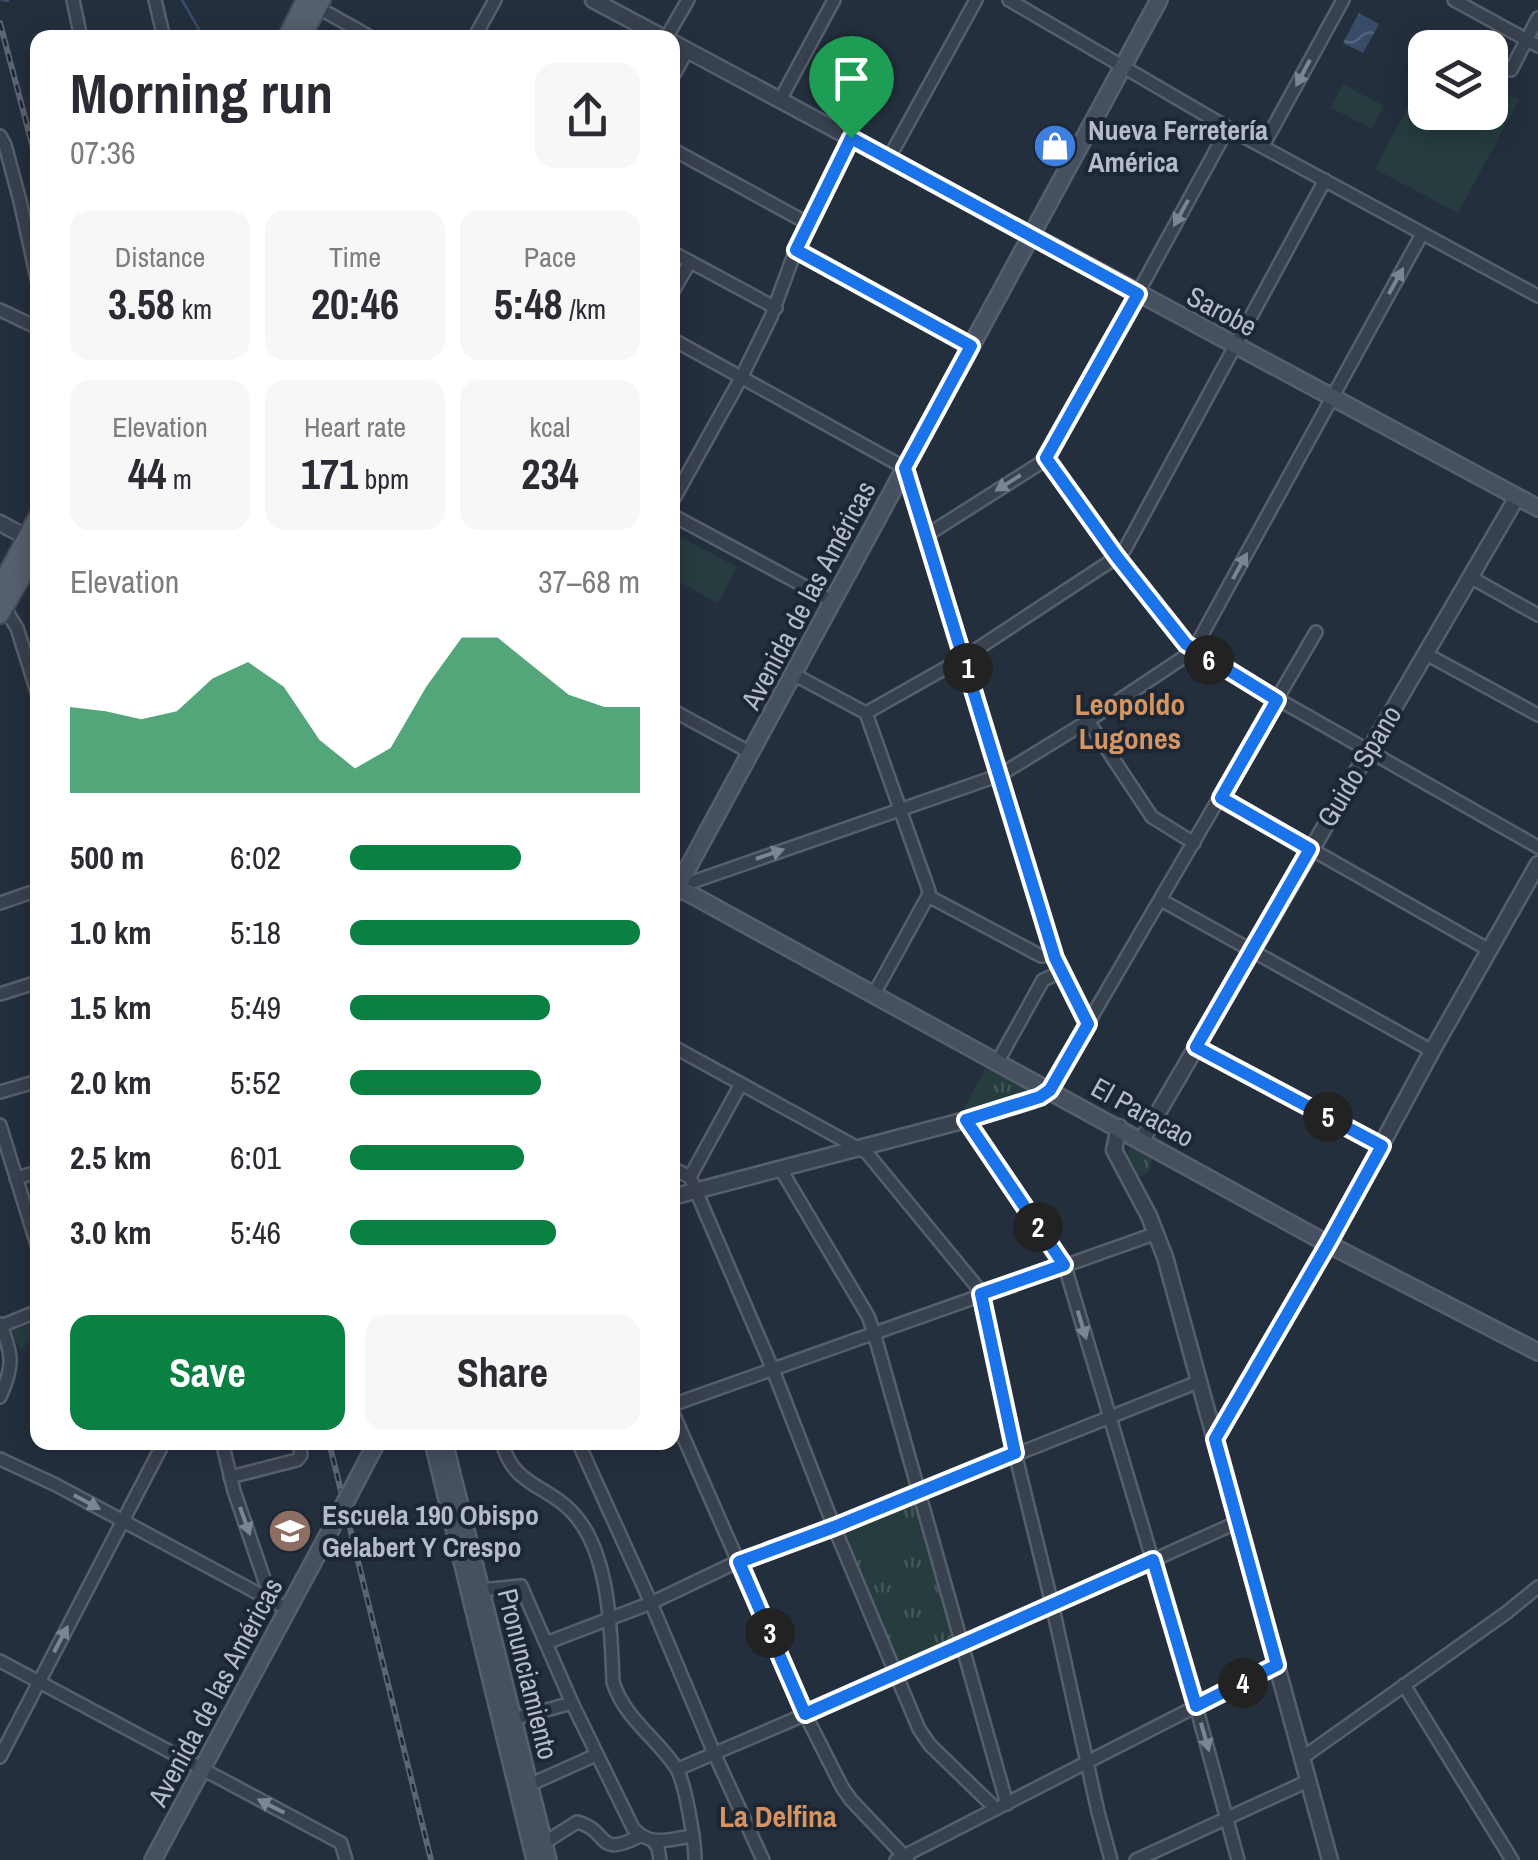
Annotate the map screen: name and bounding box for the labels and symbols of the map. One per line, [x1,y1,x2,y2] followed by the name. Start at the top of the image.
[809,36,894,139] pin
[1295,59,1312,88] one-way arrow
[1088,111,1268,181] place label: Nueva Ferretería América
[1032,123,1078,169] shop icon: Nueva Ferretería América
[1173,199,1190,228] one-way arrow
[1388,266,1405,295] one-way arrow
[1180,277,1264,345] street label: Sarobe
[731,474,884,717] street label: Avenida de las Américas
[994,474,1022,492] one-way arrow
[1232,551,1249,580] one-way arrow
[1184,635,1234,685] pin: 6
[943,643,993,693] pin: 1
[1075,684,1185,758] district label: Leopoldo Lugones
[1308,698,1410,834] street label: Guido Spano
[756,846,786,861] one-way arrow
[1085,1068,1201,1156] street label: El Paracao
[1303,1092,1353,1142] pin: 5
[1013,1202,1063,1252] pin: 2
[1075,1310,1090,1341] one-way arrow
[73,1493,102,1510] one-way arrow
[322,1496,539,1566] place label: Escuela 190 Obispo Gelabert Y Crespo
[238,1507,253,1537] one-way arrow
[267,1508,313,1554] school or university icon: Escuela 190 Obispo Gelabert Y Crespo
[138,1571,291,1814] street label: Avenida de las Américas
[488,1585,568,1763] street label: Pronunciamiento
[745,1608,795,1658] pin: 3
[52,1624,69,1653] one-way arrow
[1218,1658,1268,1708] pin: 4
[1198,1722,1213,1753] one-way arrow
[719,1796,837,1836] district label: La Delfina
[257,1798,286,1815] one-way arrow

